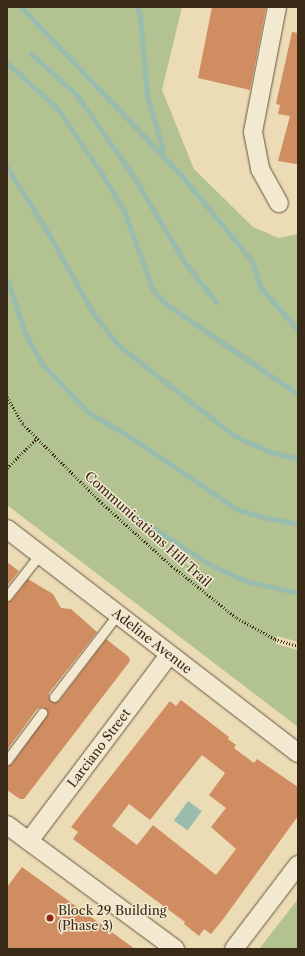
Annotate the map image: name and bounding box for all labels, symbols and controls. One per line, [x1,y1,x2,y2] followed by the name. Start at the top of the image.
[81,468,215,590] street label: Communications Hill Trail
[109,605,195,677] street label: Adeline Avenue
[64,705,134,791] street label: Larciano Street
[58,903,167,934] place label: Block 29 Building (Phase 3)
[45,913,55,923] marker: Block 29 Building (Phase 3)

